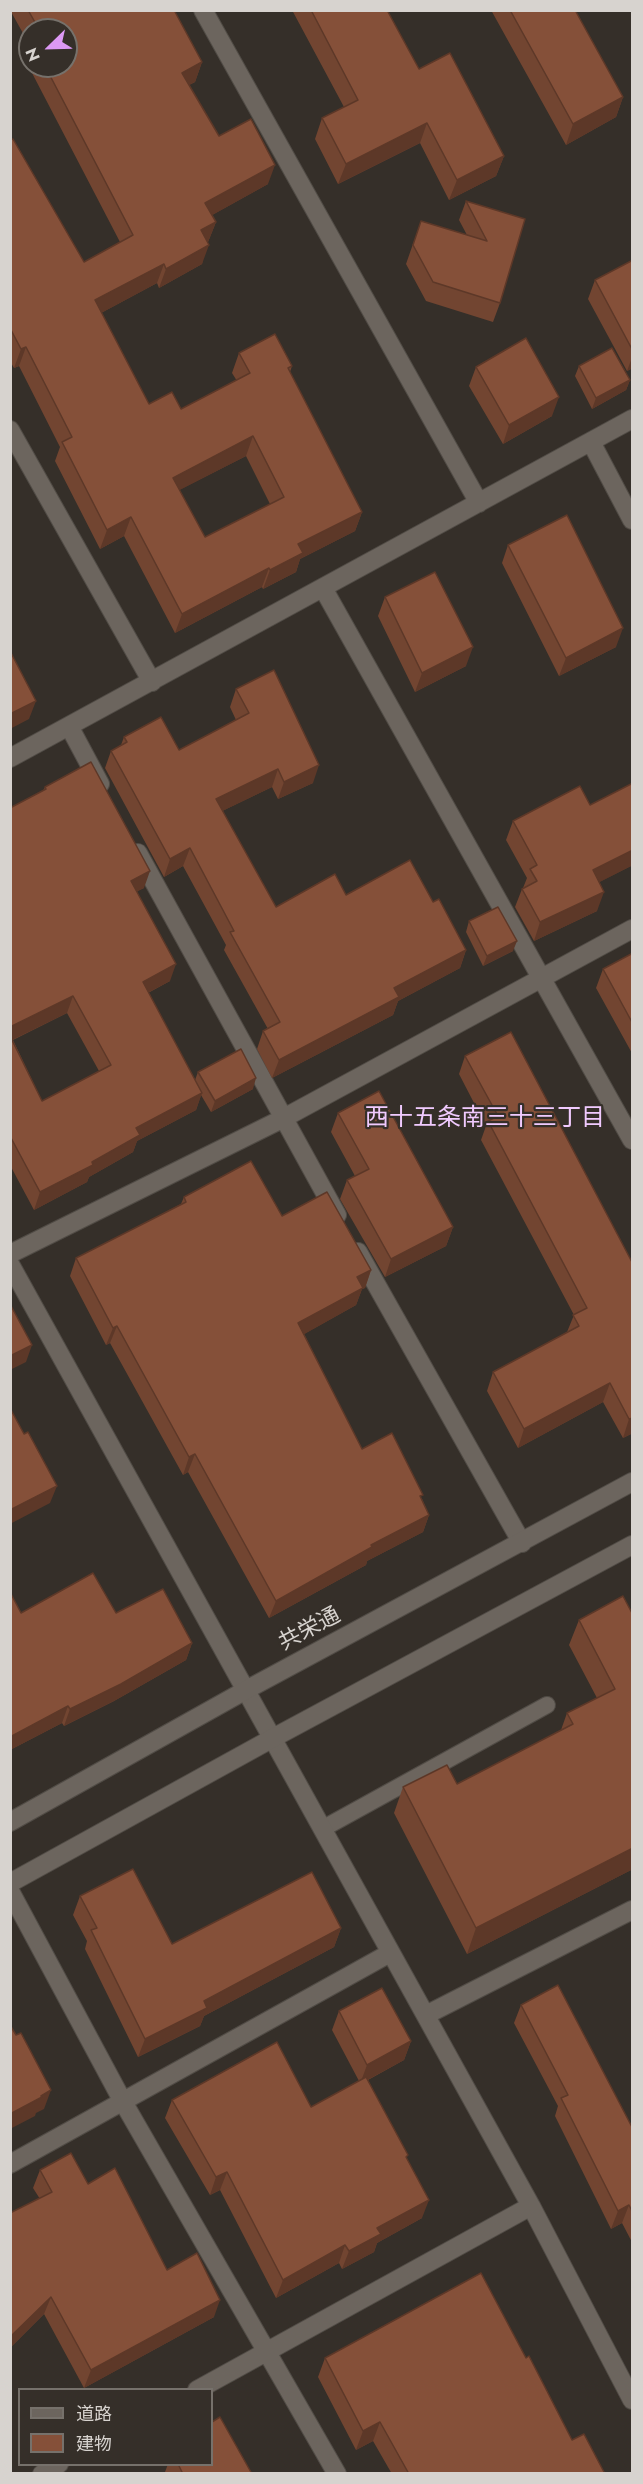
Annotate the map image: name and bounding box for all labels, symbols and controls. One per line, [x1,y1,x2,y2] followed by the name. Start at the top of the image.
[18,18,78,78] north arrow
[20,44,46,65] text: N
[365,1105,605,1133] district label: 西十五条南三十三丁目
[275,1603,345,1657] street label: 共栄通
[18,2388,213,2466] legend
[76,2401,112,2427] text: 道路
[76,2431,112,2457] text: 建物

